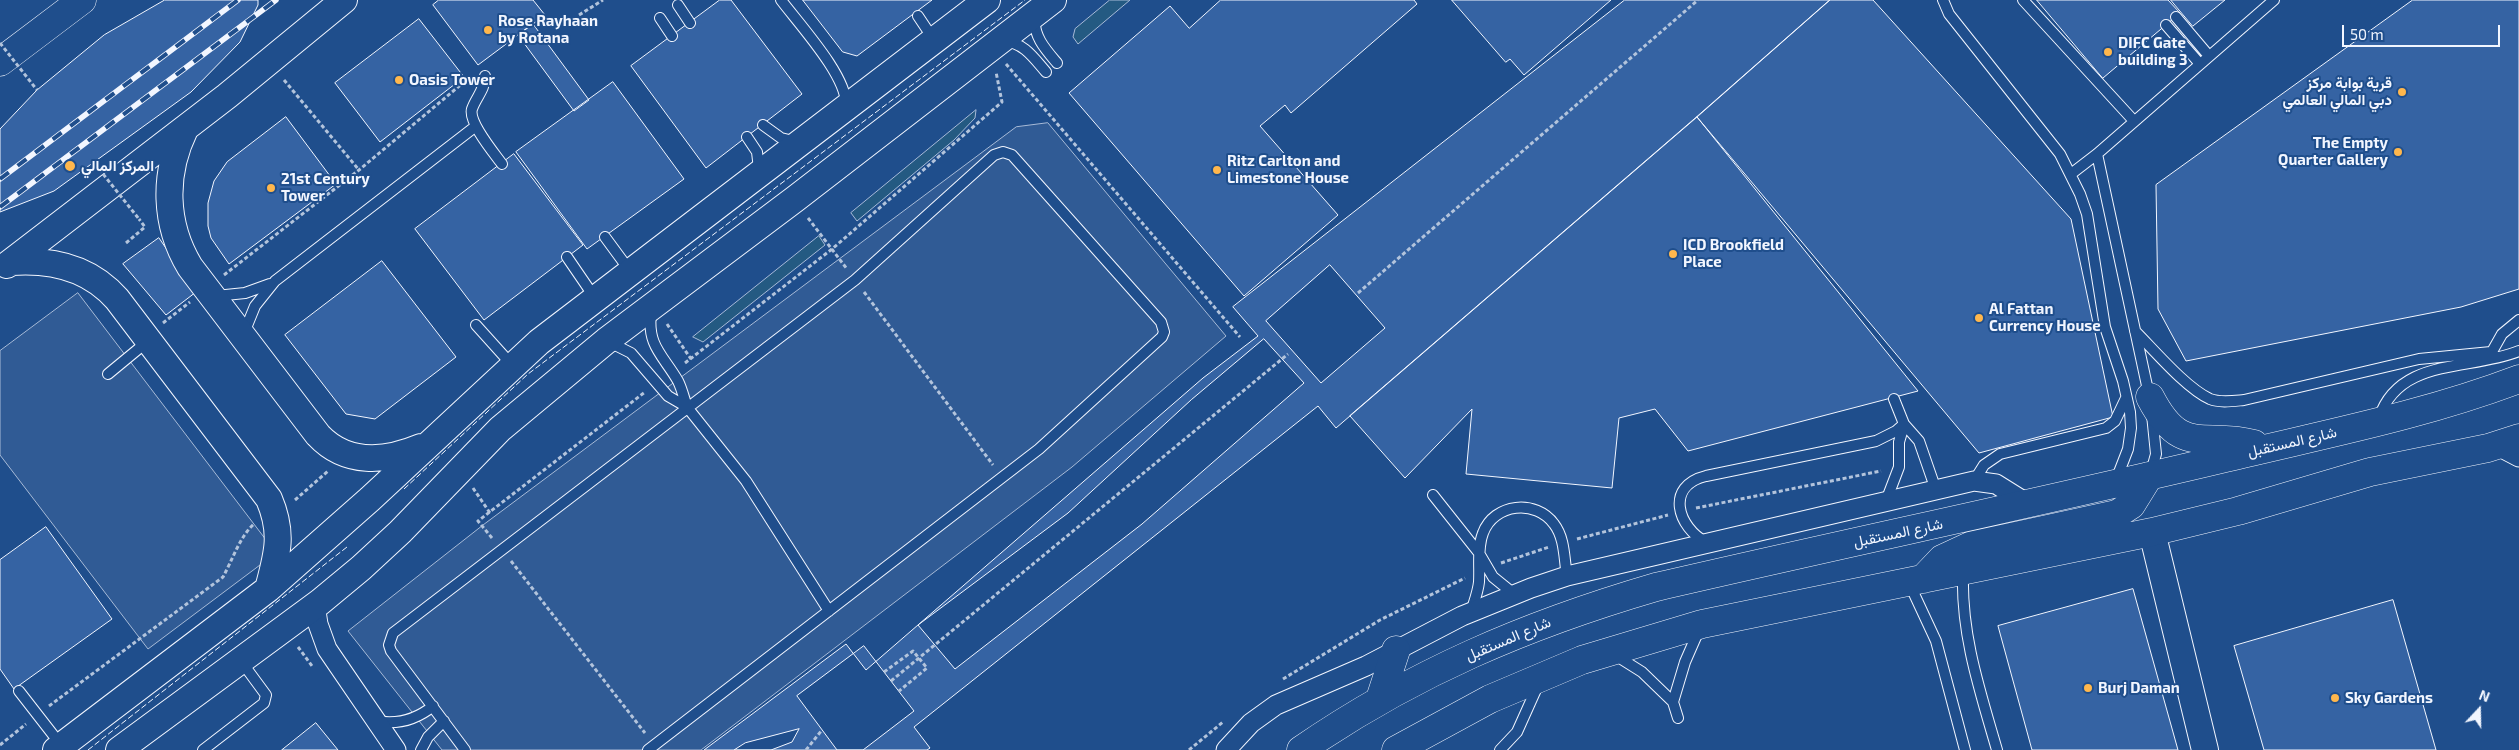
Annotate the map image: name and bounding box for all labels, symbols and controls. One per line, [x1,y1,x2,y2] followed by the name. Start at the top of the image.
[498,12,598,47] place label: Rose Rayhaan by Rotana
[2344,15,2502,47] scale bar
[482,24,494,36] marker: Rose Rayhaan by Rotana
[2350,25,2384,43] text: 50 m
[2118,34,2187,69] place label: DIFC Gate building 3
[2102,46,2114,58] marker: DIFC Gate building 3
[409,71,495,89] place label: Oasis Tower
[393,74,405,86] marker: Oasis Tower
[2282,74,2392,109] place label: قرية بوابة مركز دبي المالي العالمي
[2396,86,2408,98] marker: قرية بوابة مركز دبي المالي العالمي
[2278,134,2388,169] place label: The Empty Quarter Gallery
[2392,146,2404,158] marker: The Empty Quarter Gallery
[1227,152,1349,187] place label: Ritz Carlton and Limestone House
[81,157,154,175] place label: المركز المالي
[63,159,77,173] marker: المركز المالي
[1211,164,1223,176] marker: Ritz Carlton and Limestone House
[281,170,370,205] place label: 21st Century Tower
[265,182,277,194] marker: 21st Century Tower
[1683,236,1784,271] place label: ICD Brookfield Place
[1667,248,1679,260] marker: ICD Brookfield Place
[1989,300,2101,335] place label: Al Fattan Currency House
[1973,312,1985,324] marker: Al Fattan Currency House
[2246,423,2338,461] street label: شارع المستقبل
[1852,515,1944,551] street label: شارع المستقبل
[1463,613,1553,665] street label: شارع المستقبل
[2098,679,2180,697] place label: Burj Daman
[2082,682,2094,694] marker: Burj Daman
[2454,685,2504,735] north arrow
[2477,686,2492,705] text: N
[2345,689,2433,707] place label: Sky Gardens
[2329,692,2341,704] marker: Sky Gardens

